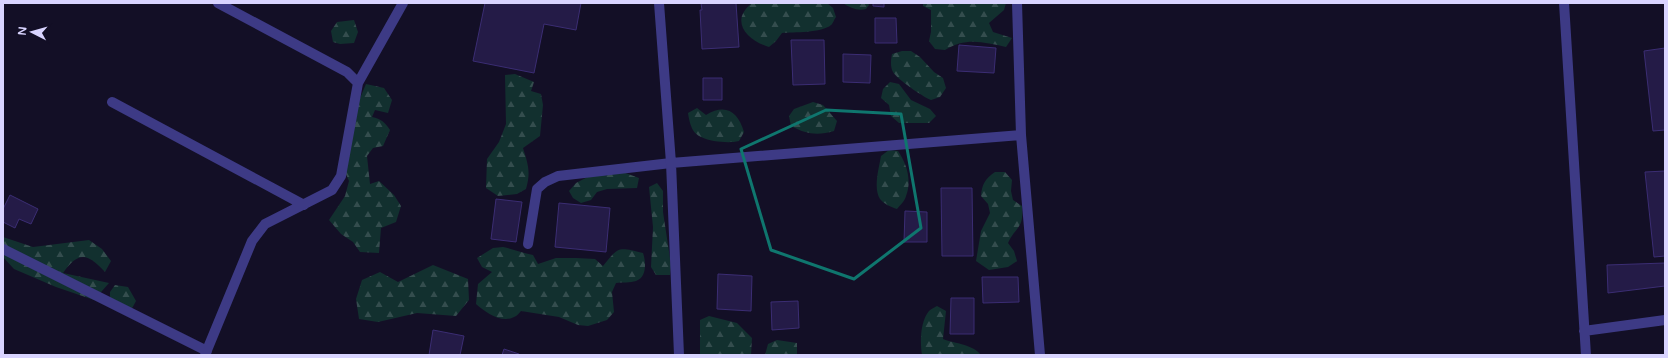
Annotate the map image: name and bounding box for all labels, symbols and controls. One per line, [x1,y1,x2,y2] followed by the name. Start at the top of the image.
[12,12,52,52] north arrow
[16,26,29,36] text: N

